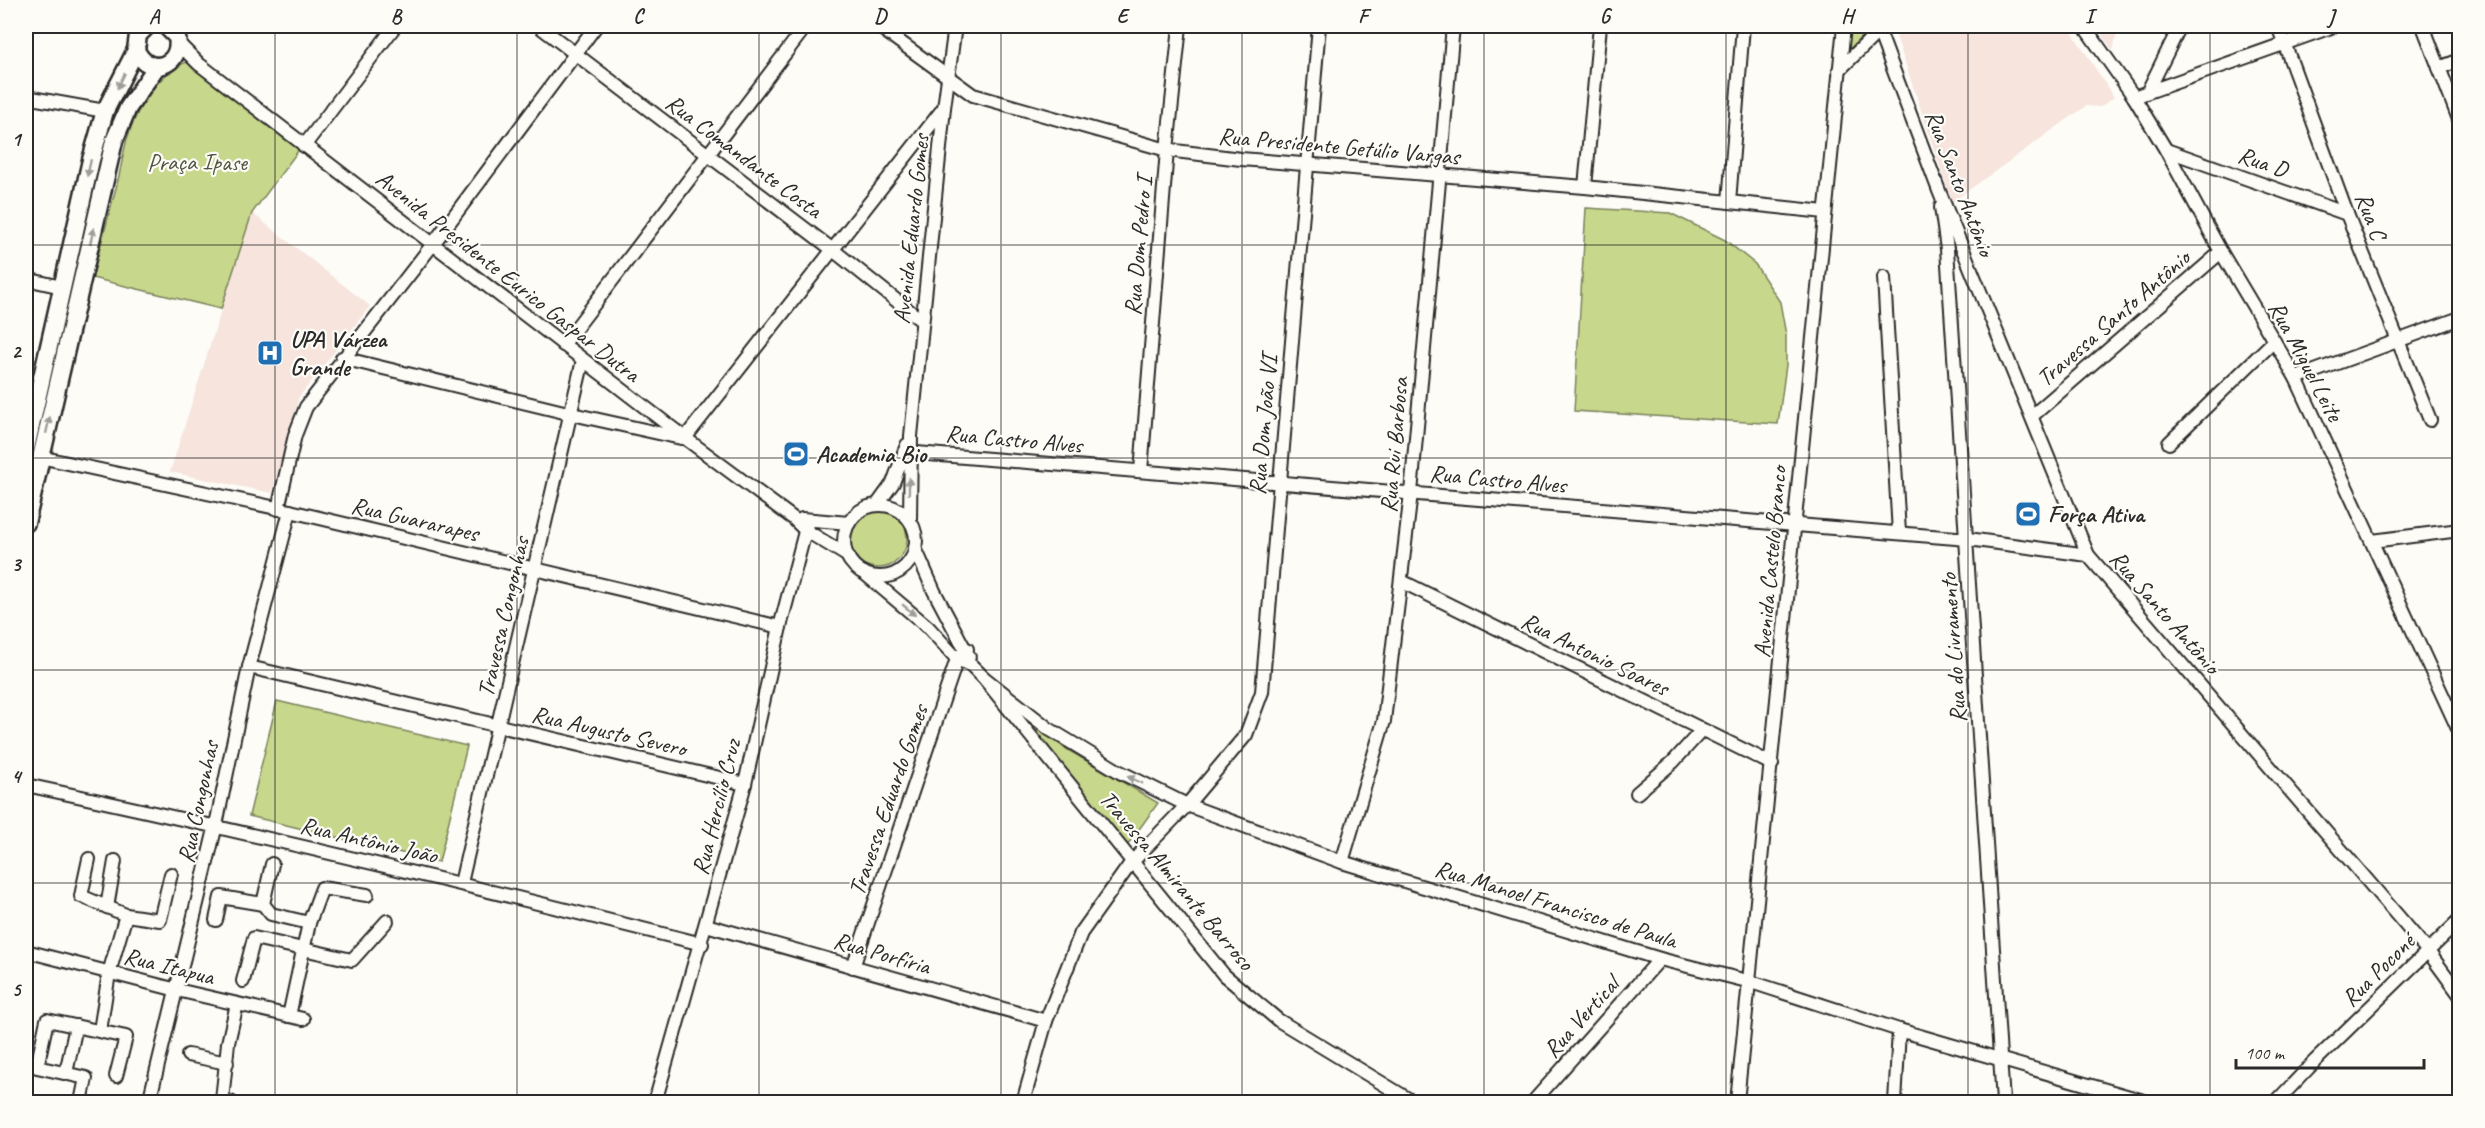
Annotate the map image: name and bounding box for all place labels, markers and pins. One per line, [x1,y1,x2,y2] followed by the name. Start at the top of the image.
[290,324,388,382] place label: UPA Várzea Grande
[255,338,285,368] hospital icon: UPA Várzea Grande
[781,439,811,469] sports icon: Academia Bio
[816,439,928,469] place label: Academia Bio
[2013,499,2043,529] sports icon: Força Ativa
[2048,499,2146,529] place label: Força Ativa

